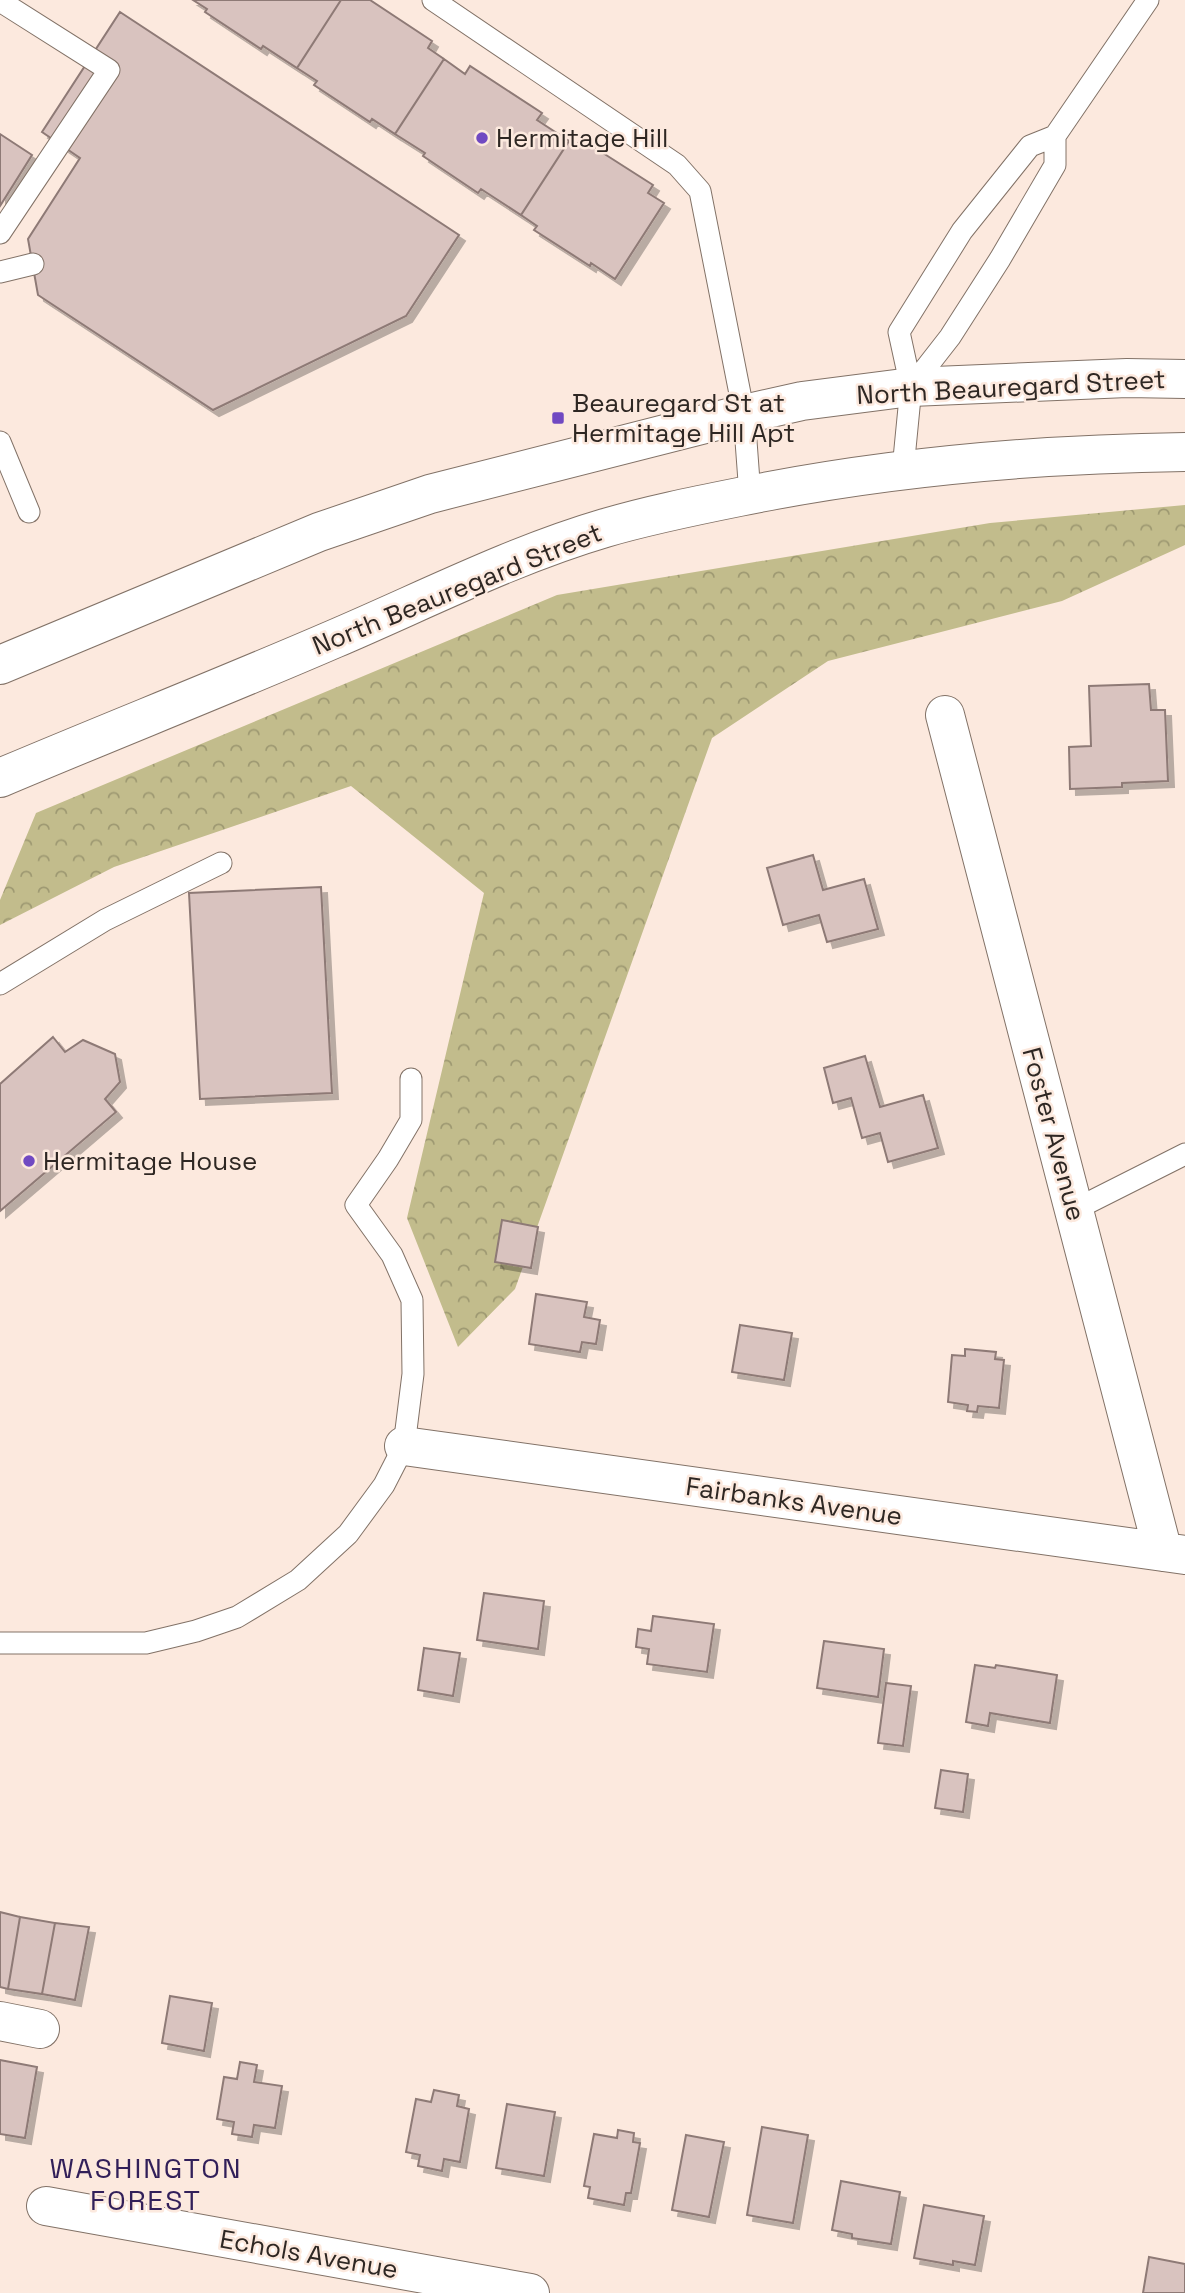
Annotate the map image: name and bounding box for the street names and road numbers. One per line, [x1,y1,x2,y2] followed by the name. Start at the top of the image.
[856,362,1166,412] street label: North Beauregard Street
[307,515,607,663] street label: North Beauregard Street
[1015,1044,1093,1224] street label: Foster Avenue
[684,1469,904,1533] street label: Fairbanks Avenue
[217,2222,401,2286] street label: Echols Avenue

